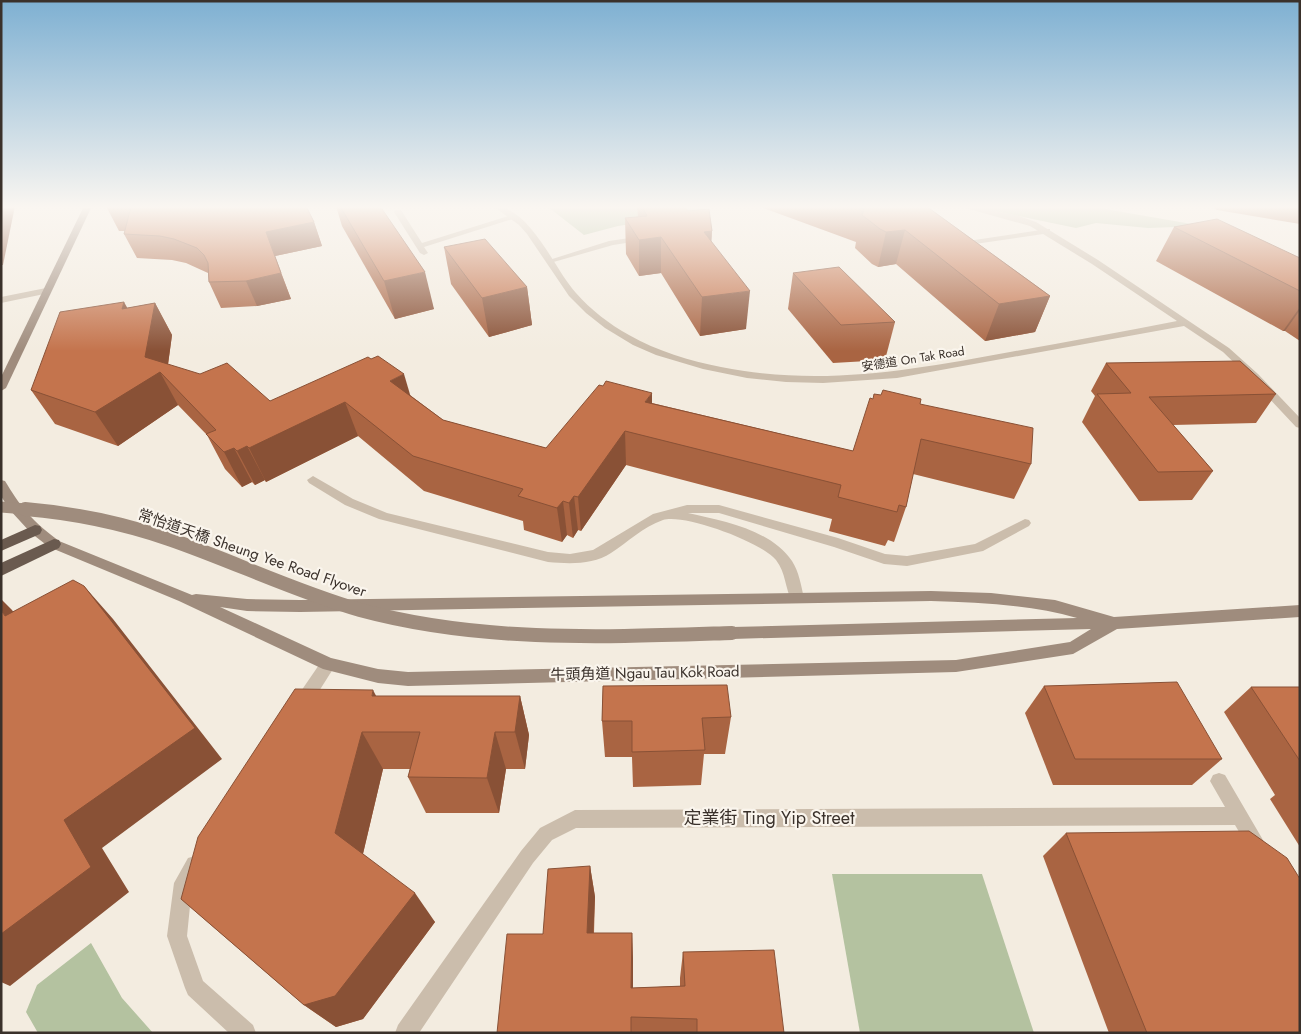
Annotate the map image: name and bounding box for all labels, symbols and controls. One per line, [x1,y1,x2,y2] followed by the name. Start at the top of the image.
[860,342,966,376] street label: 安德道 On Tak Road
[135,503,370,603] street label: 常怡道天橋 Sheung Yee Road Flyover
[550,660,740,686] street label: 牛頭角道 Ngau Tau Kok Road
[684,805,855,831] street label: 定業街 Ting Yip Street

